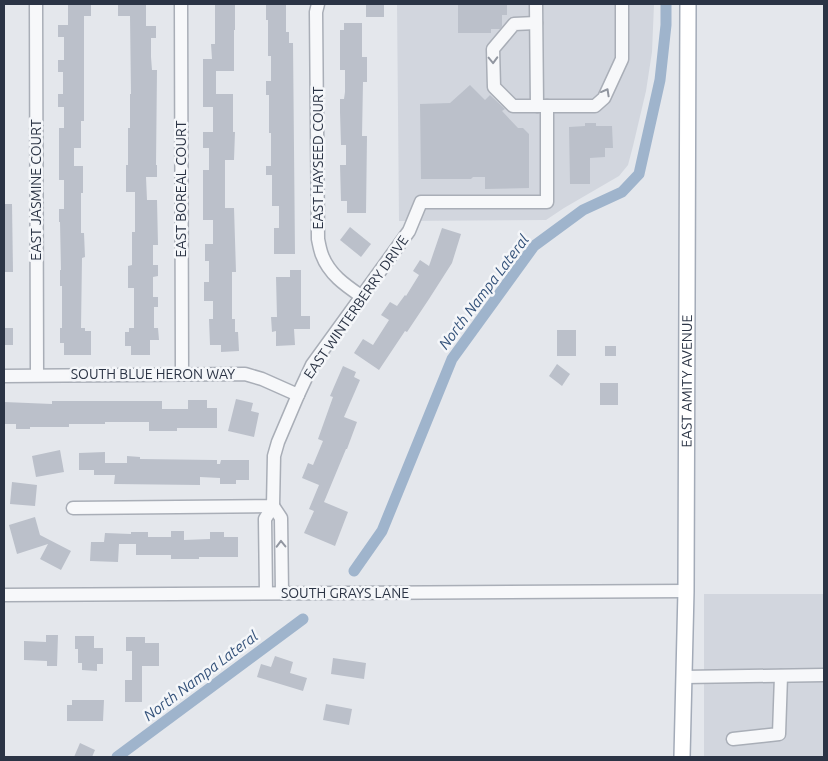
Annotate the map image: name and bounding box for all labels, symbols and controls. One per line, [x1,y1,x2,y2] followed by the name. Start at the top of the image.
[488,57,498,65] one-way arrow
[310,86,326,230] street label: EAST HAYSEED COURT
[600,88,610,97] one-way arrow
[28,119,44,261] street label: EAST JASMINE COURT
[173,120,189,258] street label: EAST BOREAL COURT
[435,231,533,352] water label: North Nampa Lateral
[300,232,412,382] street label: EAST WINTERBERRY DRIVE
[678,315,695,447] street label: EAST AMITY AVENUE
[71,366,235,382] street label: SOUTH BLUE HERON WAY
[276,540,286,548] one-way arrow
[281,585,409,601] street label: SOUTH GRAYS LANE
[140,627,262,724] water label: North Nampa Lateral

